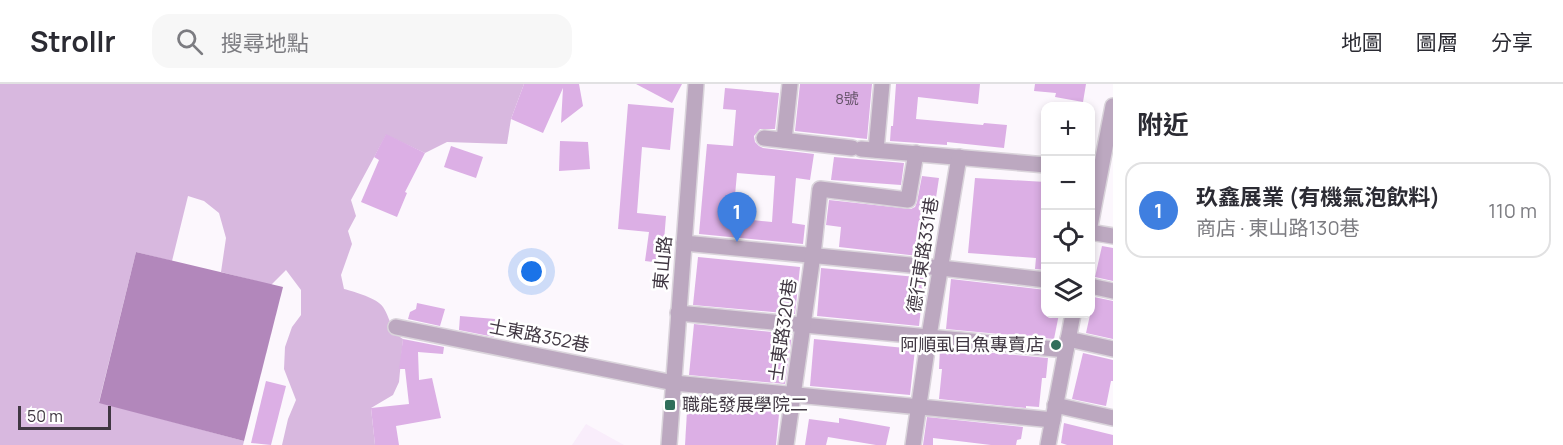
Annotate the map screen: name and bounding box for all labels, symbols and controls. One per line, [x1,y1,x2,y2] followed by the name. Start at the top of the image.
[152,14,572,68] search box
[30,22,116,60] text: Strollr
[173,25,206,58] icon: search
[221,28,309,58] text: 搜尋地點
[1341,28,1383,56] text: 地圖
[1416,28,1458,56] text: 圖層
[1491,28,1533,56] text: 分享
[835,88,859,109] house number: 8號
[1041,102,1095,318] map controls
[1041,102,1095,156] button: +
[1137,106,1189,142] text: 附近
[1041,156,1095,210] button: −
[1196,182,1440,212] text: 玖鑫展業 (有機氣泡飲料)
[718,192,756,242] pin: 1
[901,195,943,314] street label: 德行東路331巷
[1154,197,1163,224] text: 1
[1488,197,1537,224] text: 110 m
[1041,210,1095,264] button: locate
[1196,214,1360,241] text: 商店 · 東山路130巷
[648,235,676,291] street label: 東山路
[517,257,546,286] your location
[1041,264,1095,318] button: layers
[763,277,801,383] street label: 士東路320巷
[487,313,592,357] street label: 士東路352巷
[900,332,1044,356] place label: 阿順虱目魚專賣店
[1049,338,1063,352] marker: 阿順虱目魚專賣店
[682,392,808,416] place label: 職能發展學院二
[663,398,677,412] marker: 職能發展學院二
[18,403,111,430] scale bar
[27,405,63,427] text: 50 m

